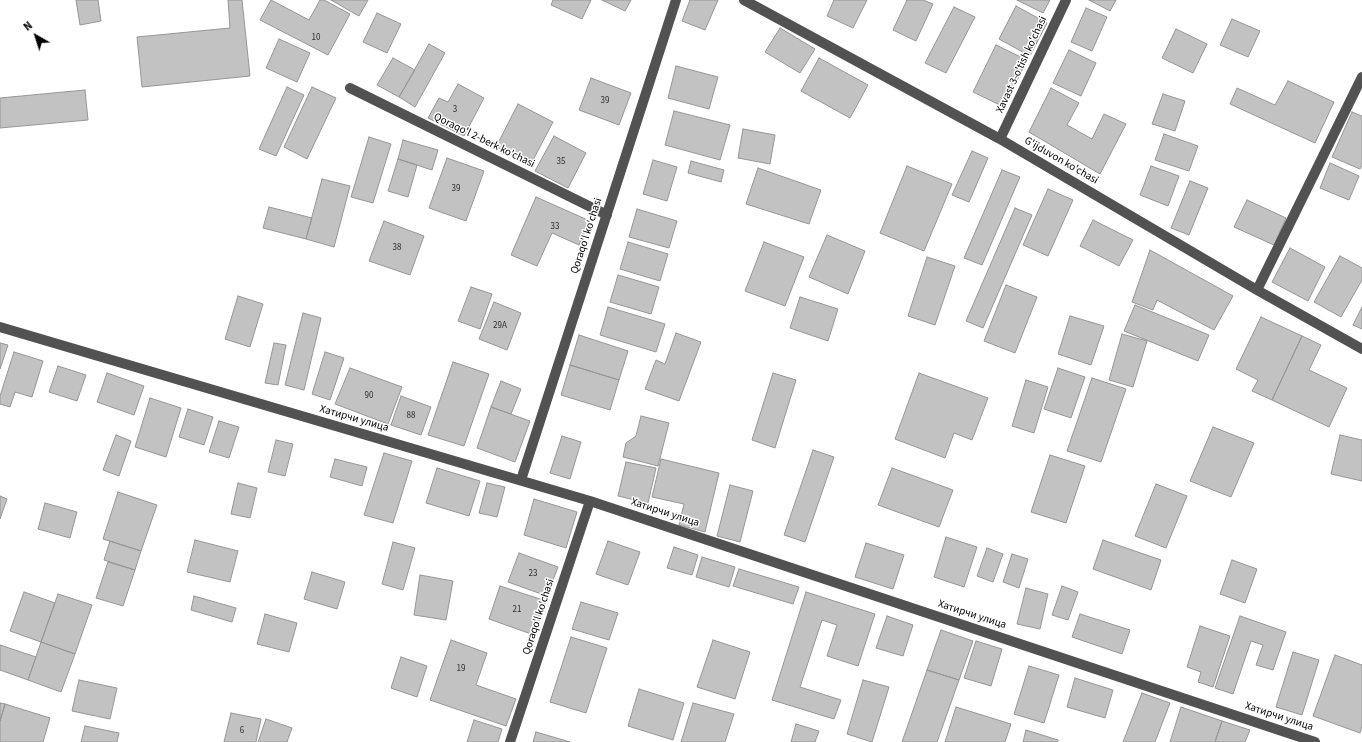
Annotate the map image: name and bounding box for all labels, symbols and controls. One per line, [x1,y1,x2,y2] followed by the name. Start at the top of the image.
[994,14,1050,116] street label: Xavast 3-o'tish ko'chasi
[16,16,56,56] north arrow
[21,18,36,34] text: N
[312,33,320,43] house number: 10
[601,96,609,106] house number: 39
[453,105,457,115] house number: 3
[431,111,537,171] street label: Qoraqo'l 2-berk ko'chasi
[1022,134,1100,188] street label: G'ijduvon ko'chasi
[557,157,565,167] house number: 35
[452,184,460,194] house number: 39
[569,196,605,276] street label: Qoraqo'l ko'chasi
[551,222,559,232] house number: 33
[393,243,401,253] house number: 38
[493,321,507,331] house number: 29А
[365,391,373,401] house number: 90
[318,403,390,435] street label: Хатирчи улица
[407,411,415,421] house number: 88
[629,496,701,530] street label: Хатирчи улица
[529,569,537,579] house number: 23
[521,577,557,657] street label: Qoraqo'l ko'chasi
[936,598,1008,632] street label: Хатирчи улица
[513,605,521,615] house number: 21
[457,664,465,674] house number: 19
[1243,700,1315,734] street label: Хатирчи улица
[240,726,244,736] house number: 6

